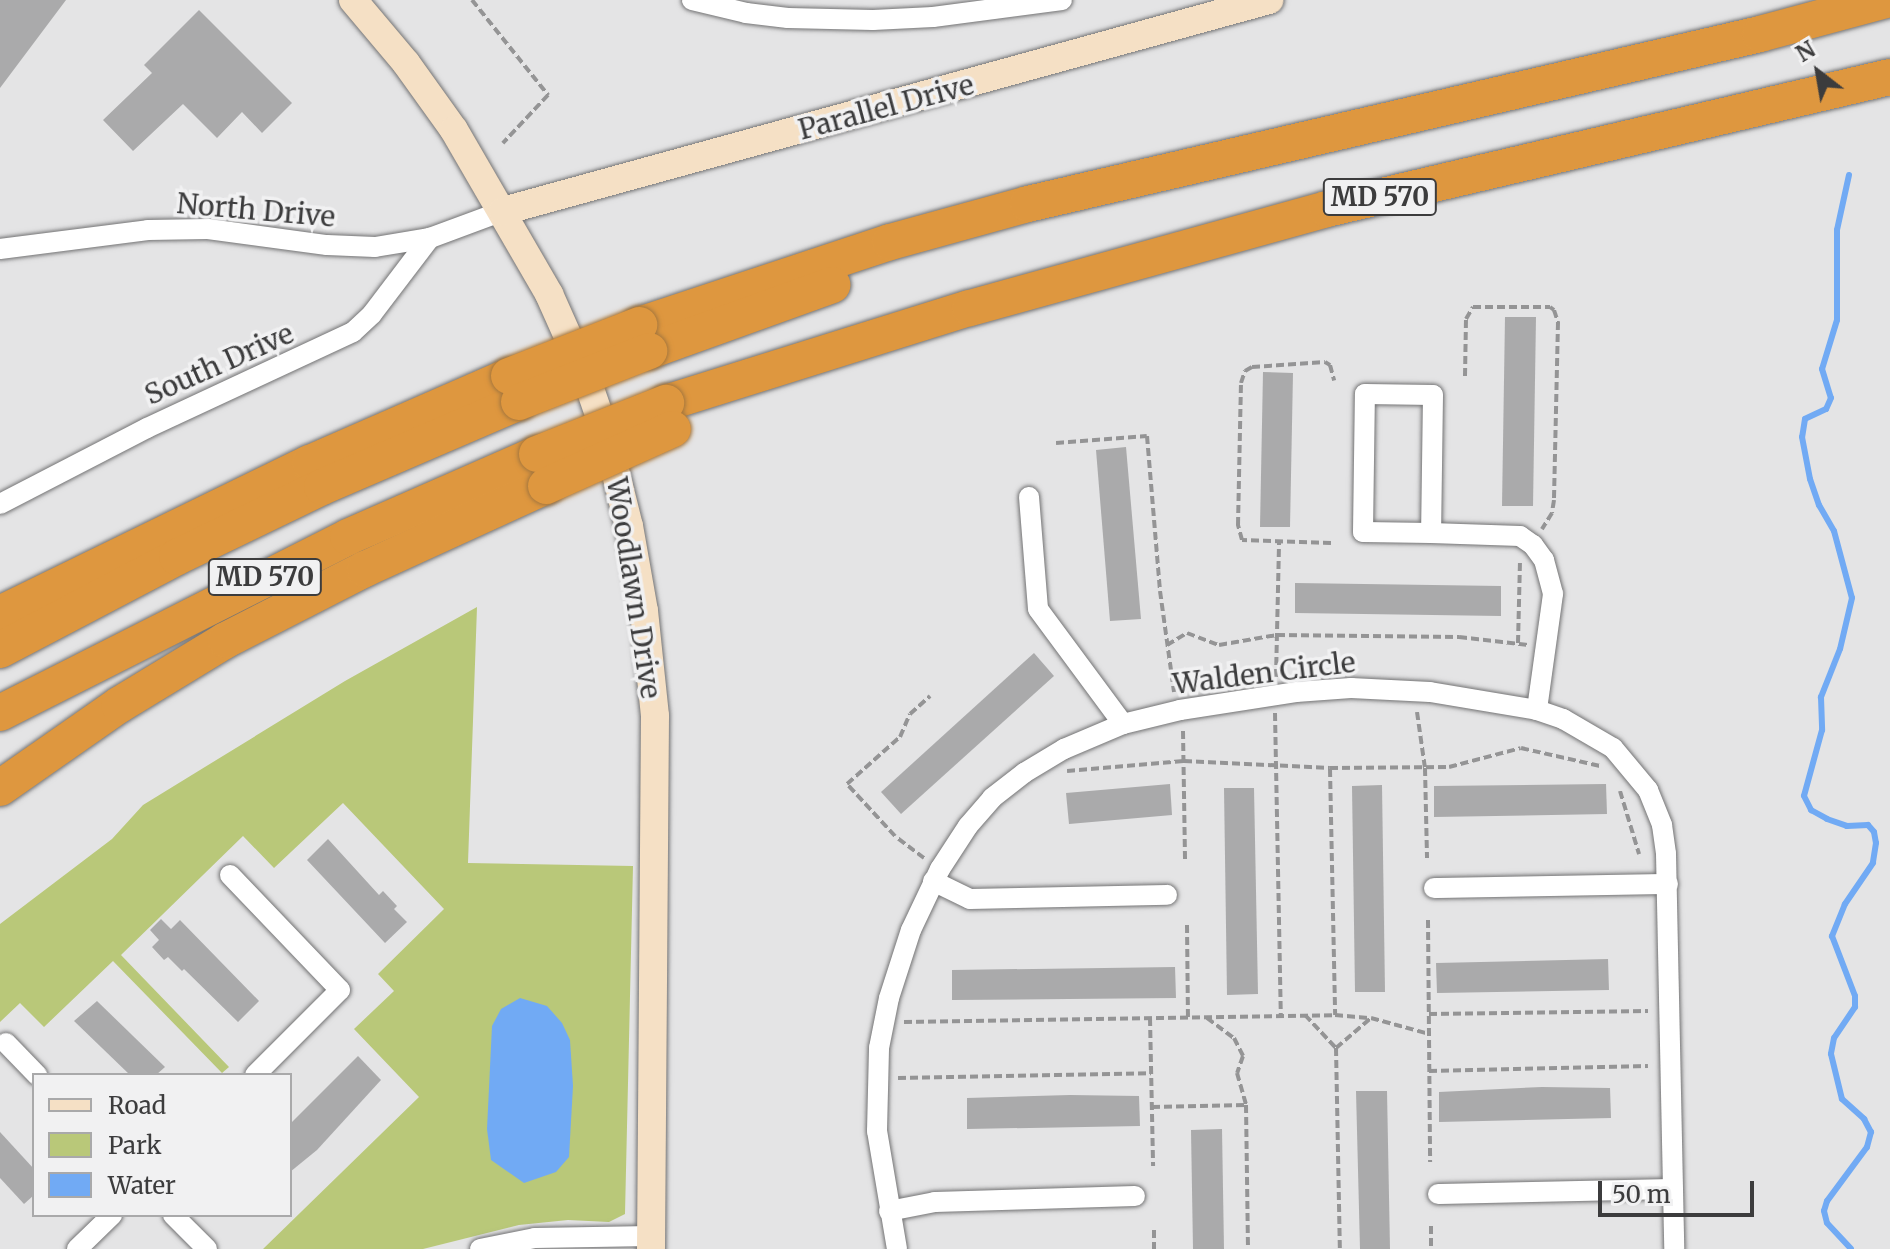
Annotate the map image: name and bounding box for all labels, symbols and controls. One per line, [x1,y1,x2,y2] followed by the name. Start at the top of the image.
[1778,32,1858,112] north arrow
[1791,35,1820,68] text: N
[795,67,977,147] street label: Parallel Drive
[1322,175,1438,219] road number: MD 570
[175,186,337,234] street label: North Drive
[139,316,299,412] street label: South Drive
[600,475,668,701] street label: Woodlawn Drive
[207,555,323,599] road number: MD 570
[1171,645,1357,701] street label: Walden Circle
[32,1073,292,1217] legend
[108,1090,166,1121] text: Road
[108,1130,161,1161] text: Park
[1602,1165,1758,1215] scale bar
[108,1170,176,1201] text: Water
[1612,1179,1671,1210] text: 50 m

